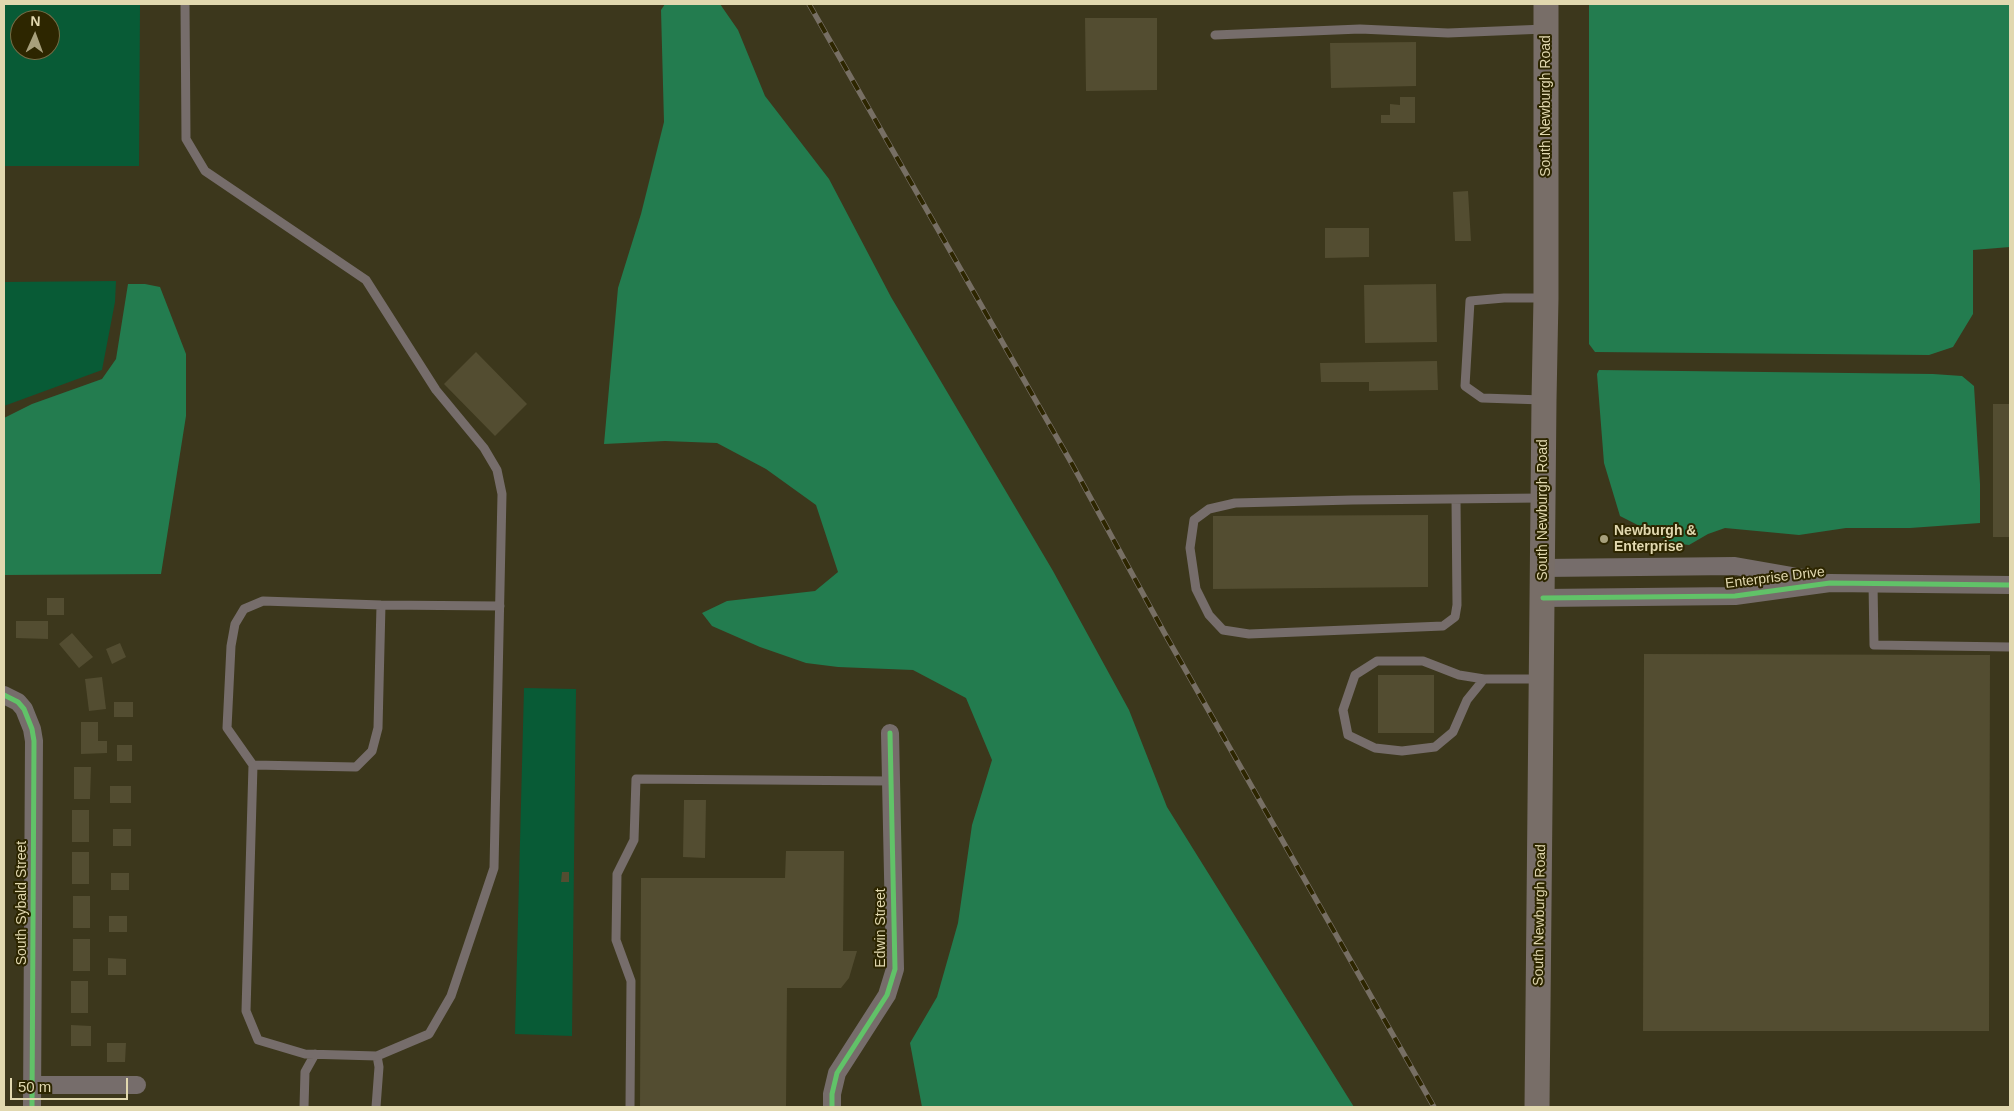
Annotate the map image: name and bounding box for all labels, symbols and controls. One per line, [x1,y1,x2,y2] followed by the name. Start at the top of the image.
[10,10,60,60] north arrow
[30,13,41,29] text: N
[1538,35,1554,177] street label: South Newburgh Road
[1535,439,1551,581] street label: South Newburgh Road
[1614,523,1696,556] place label: Newburgh & Enterprise
[1598,533,1610,545] marker: Newburgh & Enterprise
[1724,564,1826,592] street label: Enterprise Drive
[14,841,30,965] street label: South Sybald Street
[1530,844,1550,986] street label: South Newburgh Road
[873,888,889,968] street label: Edwin Street
[12,1068,130,1100] scale bar
[18,1078,51,1095] text: 50 m

